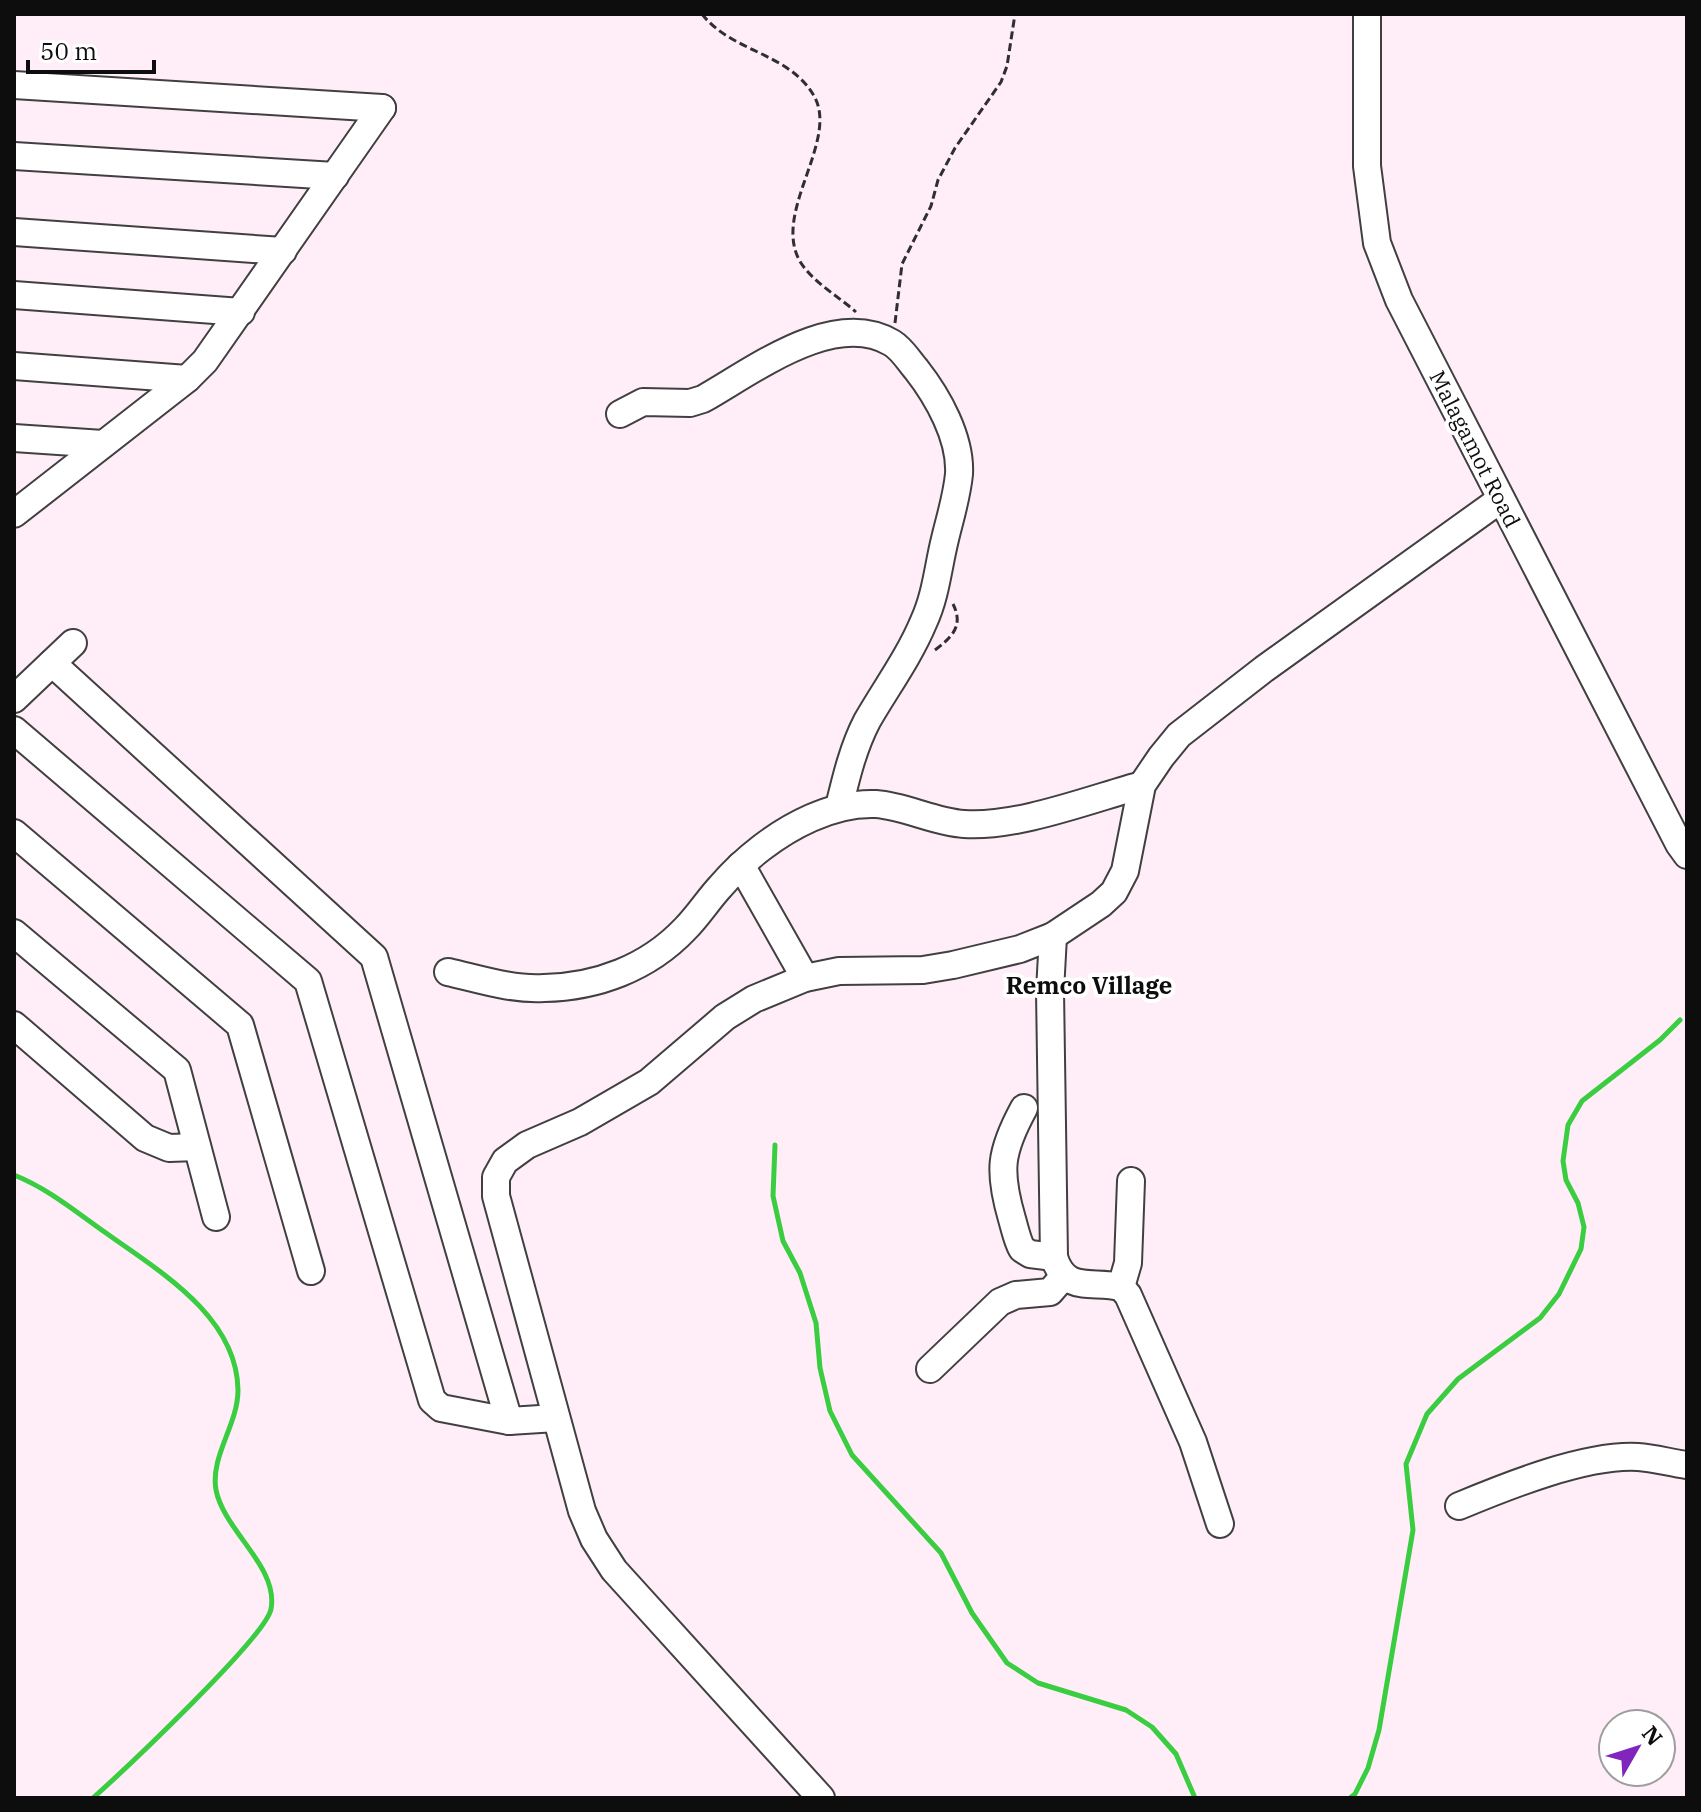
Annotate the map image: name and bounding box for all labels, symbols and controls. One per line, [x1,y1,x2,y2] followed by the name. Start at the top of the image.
[28,24,154,74] scale bar
[40,35,97,67] text: 50 m
[1423,365,1527,532] street label: Malagamot Road
[1006,969,1172,1001] district label: Remco Village
[1597,1708,1677,1788] north arrow
[1636,1719,1670,1751] text: N

